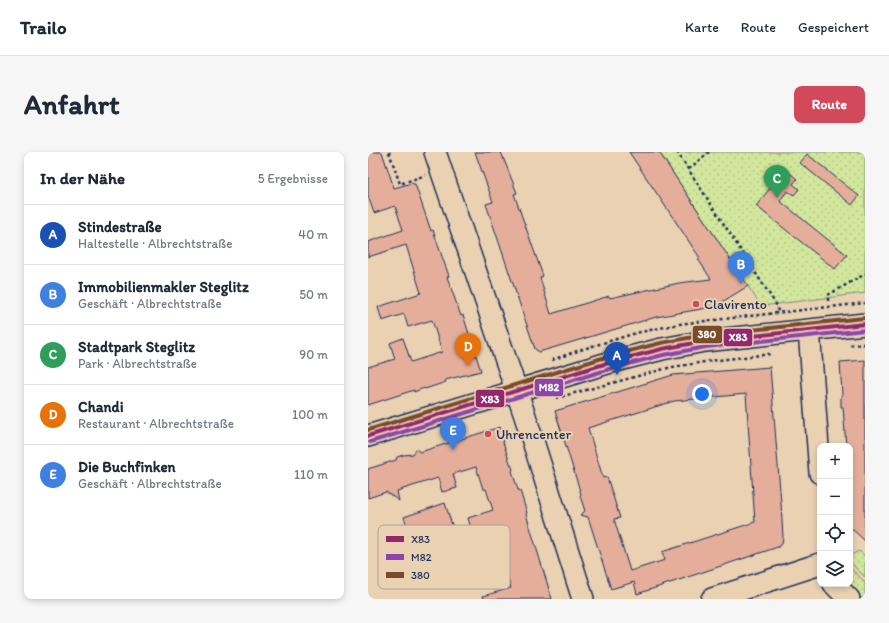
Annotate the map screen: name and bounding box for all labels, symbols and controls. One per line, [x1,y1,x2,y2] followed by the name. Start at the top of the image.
[20,16,67,39] text: Trailo
[685,19,719,36] text: Karte
[741,19,776,36] text: Route
[798,19,869,36] text: Gespeichert
[794,86,865,123] button: Route
[24,87,119,121] text: Anfahrt
[764,165,790,198] pin: C
[40,168,125,188] text: In der Nähe
[258,171,328,186] text: 5 Ergebnisse
[78,218,162,236] text: Stindestraße
[49,227,57,242] text: A
[298,227,328,242] text: 40 m
[78,236,233,251] text: Haltestelle · Albrechtstraße
[728,251,754,284] pin: B
[78,278,249,296] text: Immobilienmakler Steglitz
[49,287,57,302] text: B
[299,287,328,302] text: 50 m
[78,296,222,311] text: Geschäft · Albrechtstraße
[704,296,767,313] place label: Clavirento
[691,299,701,309] marker: Clavirento
[692,325,723,344] line badge: 380
[698,328,717,341] text: 380
[723,328,753,347] line badge: X83
[728,331,748,344] text: X83
[455,333,481,366] pin: D
[78,338,195,356] text: Stadtpark Steglitz
[604,342,630,375] pin: A
[49,347,57,362] text: C
[299,347,328,362] text: 90 m
[78,356,197,371] text: Park · Albrechtstraße
[534,378,564,397] line badge: M82
[539,381,559,394] text: M82
[692,384,712,404] your location
[475,389,505,408] line badge: X83
[480,393,500,406] text: X83
[78,398,124,416] text: Chandi
[49,407,57,422] text: D
[292,407,328,422] text: 100 m
[78,416,234,431] text: Restaurant · Albrechtstraße
[440,417,466,450] pin: E
[496,426,571,443] place label: Uhrencenter
[483,429,493,439] marker: Uhrencenter
[817,443,853,587] map controls
[817,443,853,479] button: +
[78,458,176,476] text: Die Buchfinken
[49,467,57,482] text: E
[294,467,328,482] text: 110 m
[78,476,222,491] text: Geschäft · Albrechtstraße
[817,479,853,515] button: −
[817,515,853,551] button: locate
[378,525,510,589] legend
[411,533,430,546] text: X83
[411,551,432,564] text: M82
[817,551,853,587] button: layers
[411,569,430,582] text: 380

